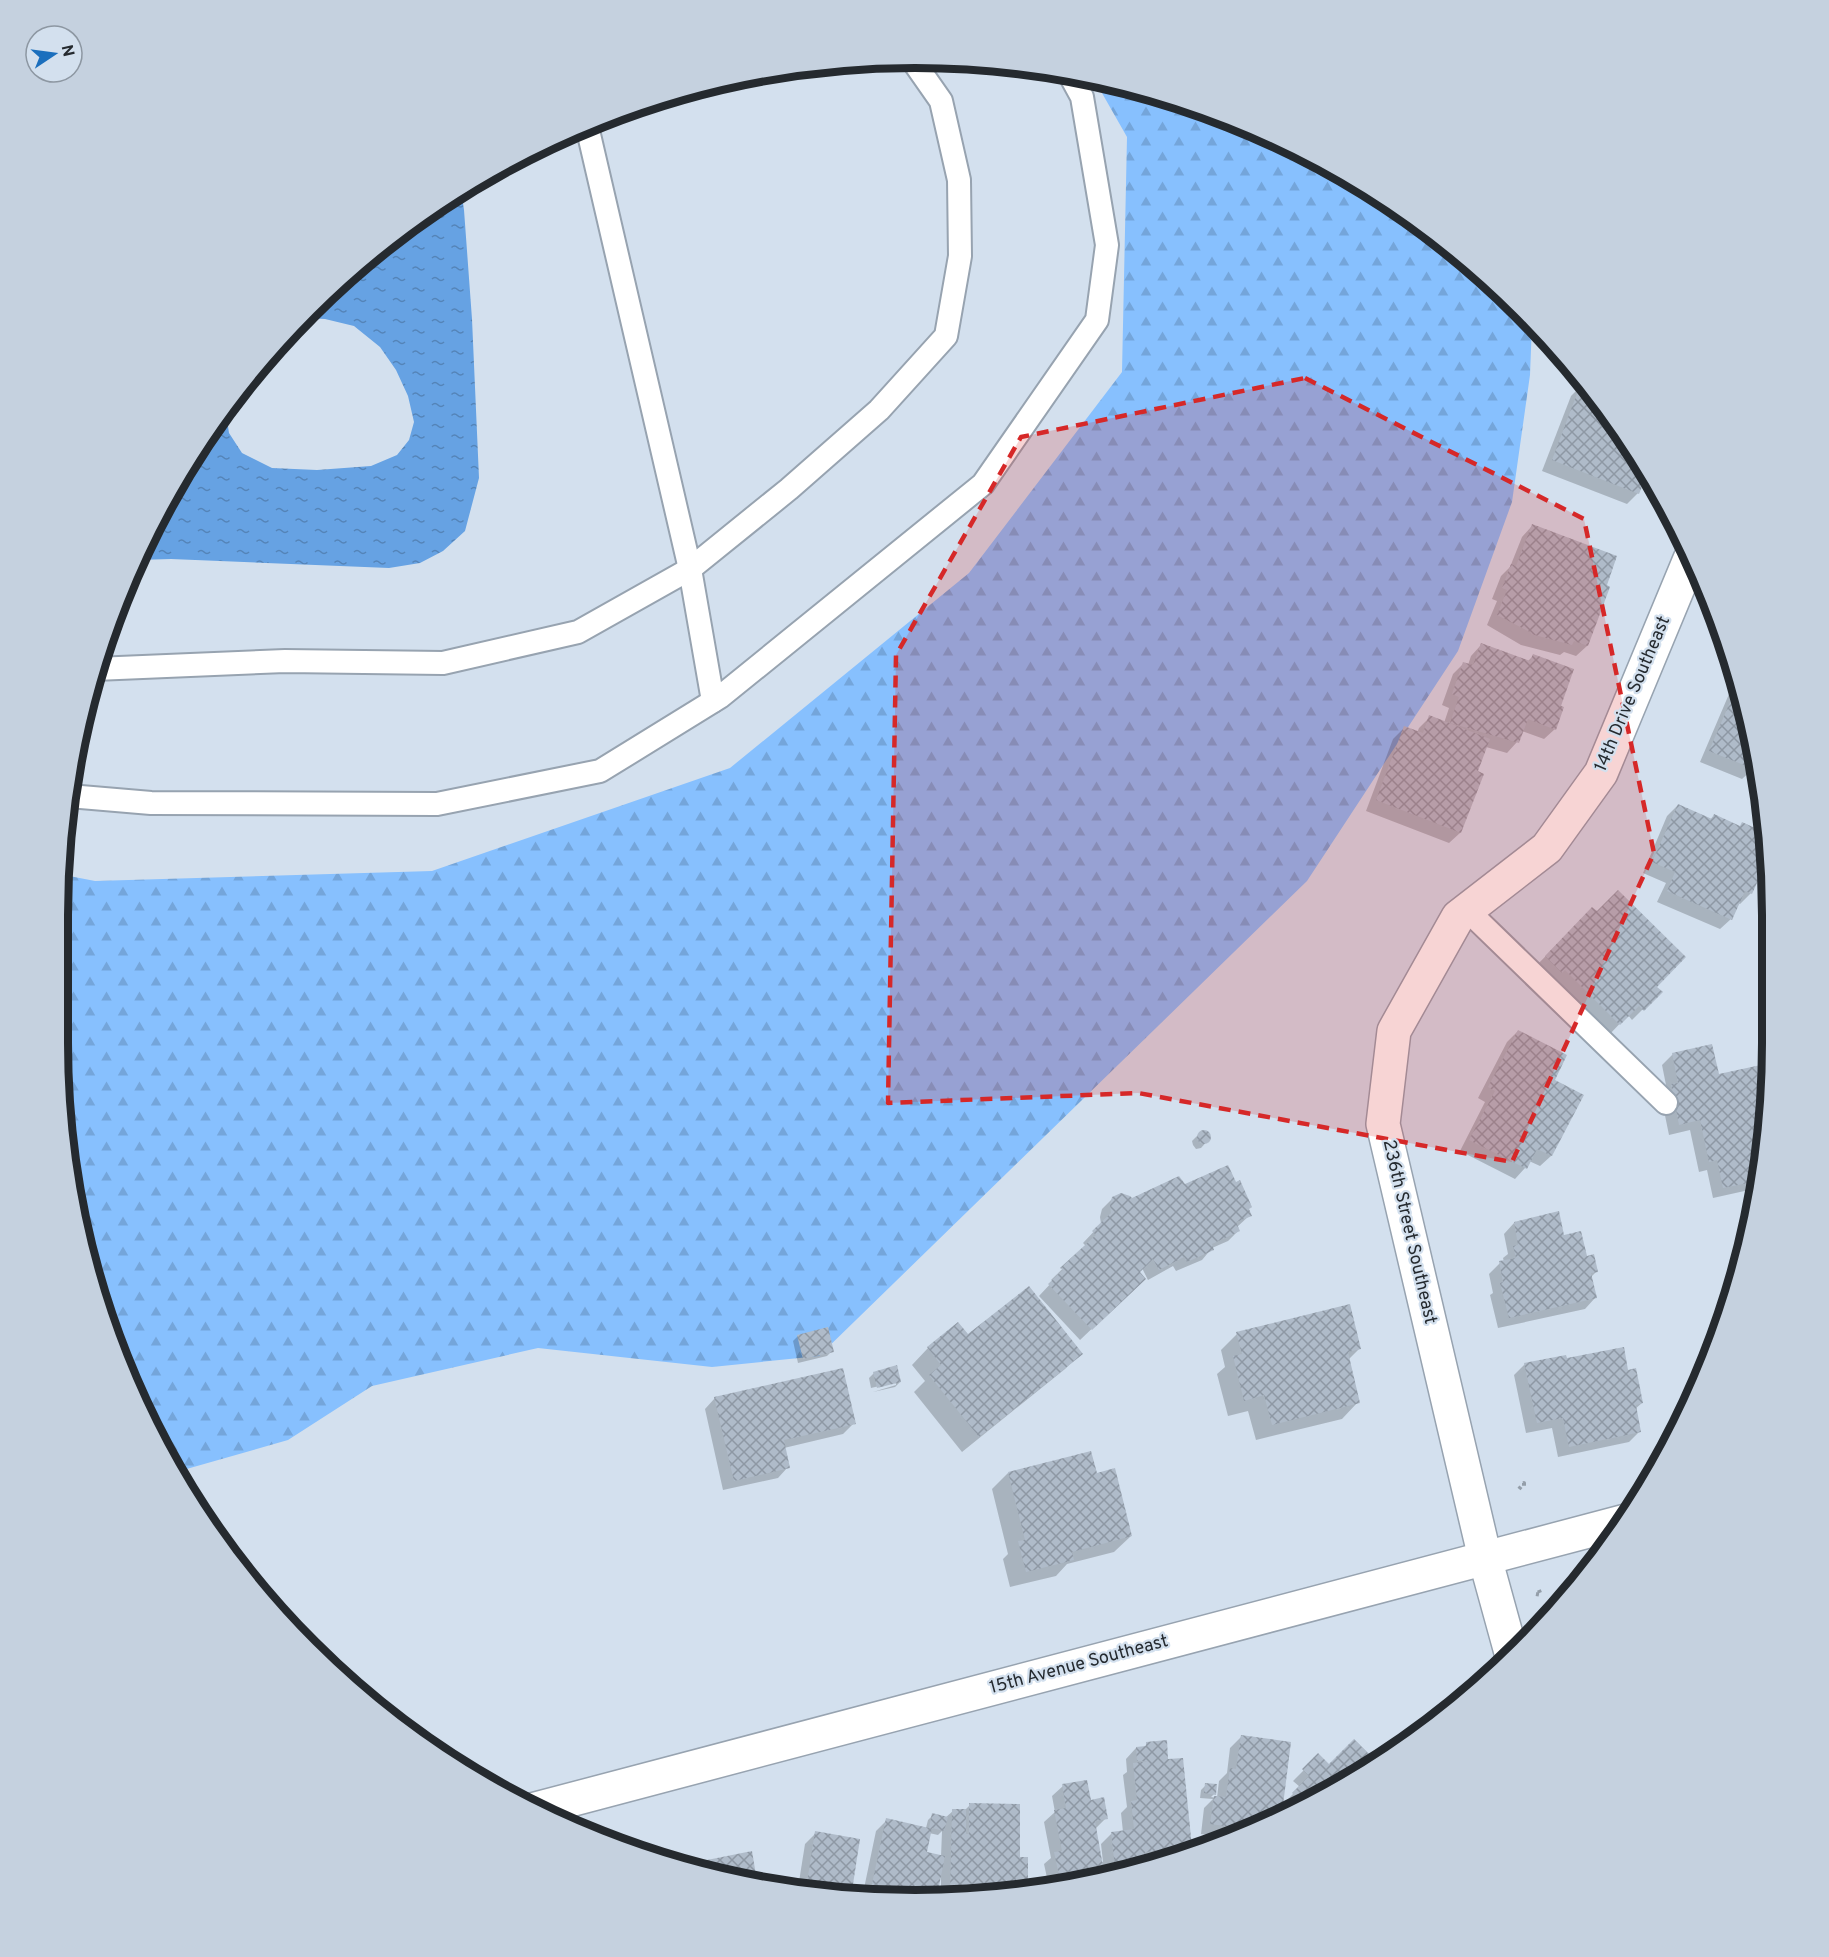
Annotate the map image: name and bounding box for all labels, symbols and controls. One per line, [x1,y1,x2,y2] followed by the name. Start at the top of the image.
[24,24,84,84] north arrow
[56,43,78,59] text: N
[1590,613,1676,775] street label: 14th Drive Southeast
[1377,1137,1441,1327] street label: 236th Street Southeast
[987,1630,1171,1700] street label: 15th Avenue Southeast

